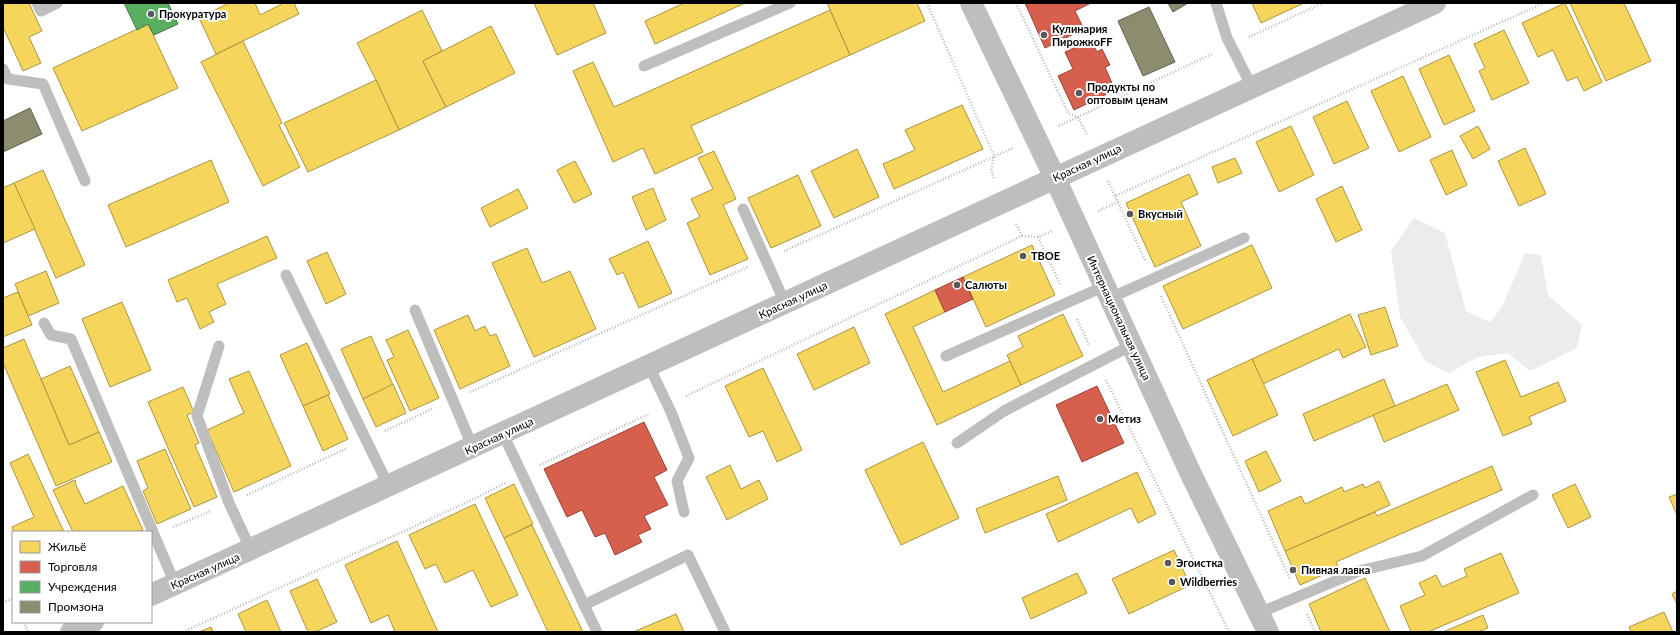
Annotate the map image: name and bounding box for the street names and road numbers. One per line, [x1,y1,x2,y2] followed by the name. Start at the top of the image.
[1050,141,1123,184] street label: Красная улица
[1085,253,1154,382] street label: Интернациональная улица
[756,278,829,321] street label: Красная улица
[462,414,535,457] street label: Красная улица
[168,550,241,592] street label: Красная улица

